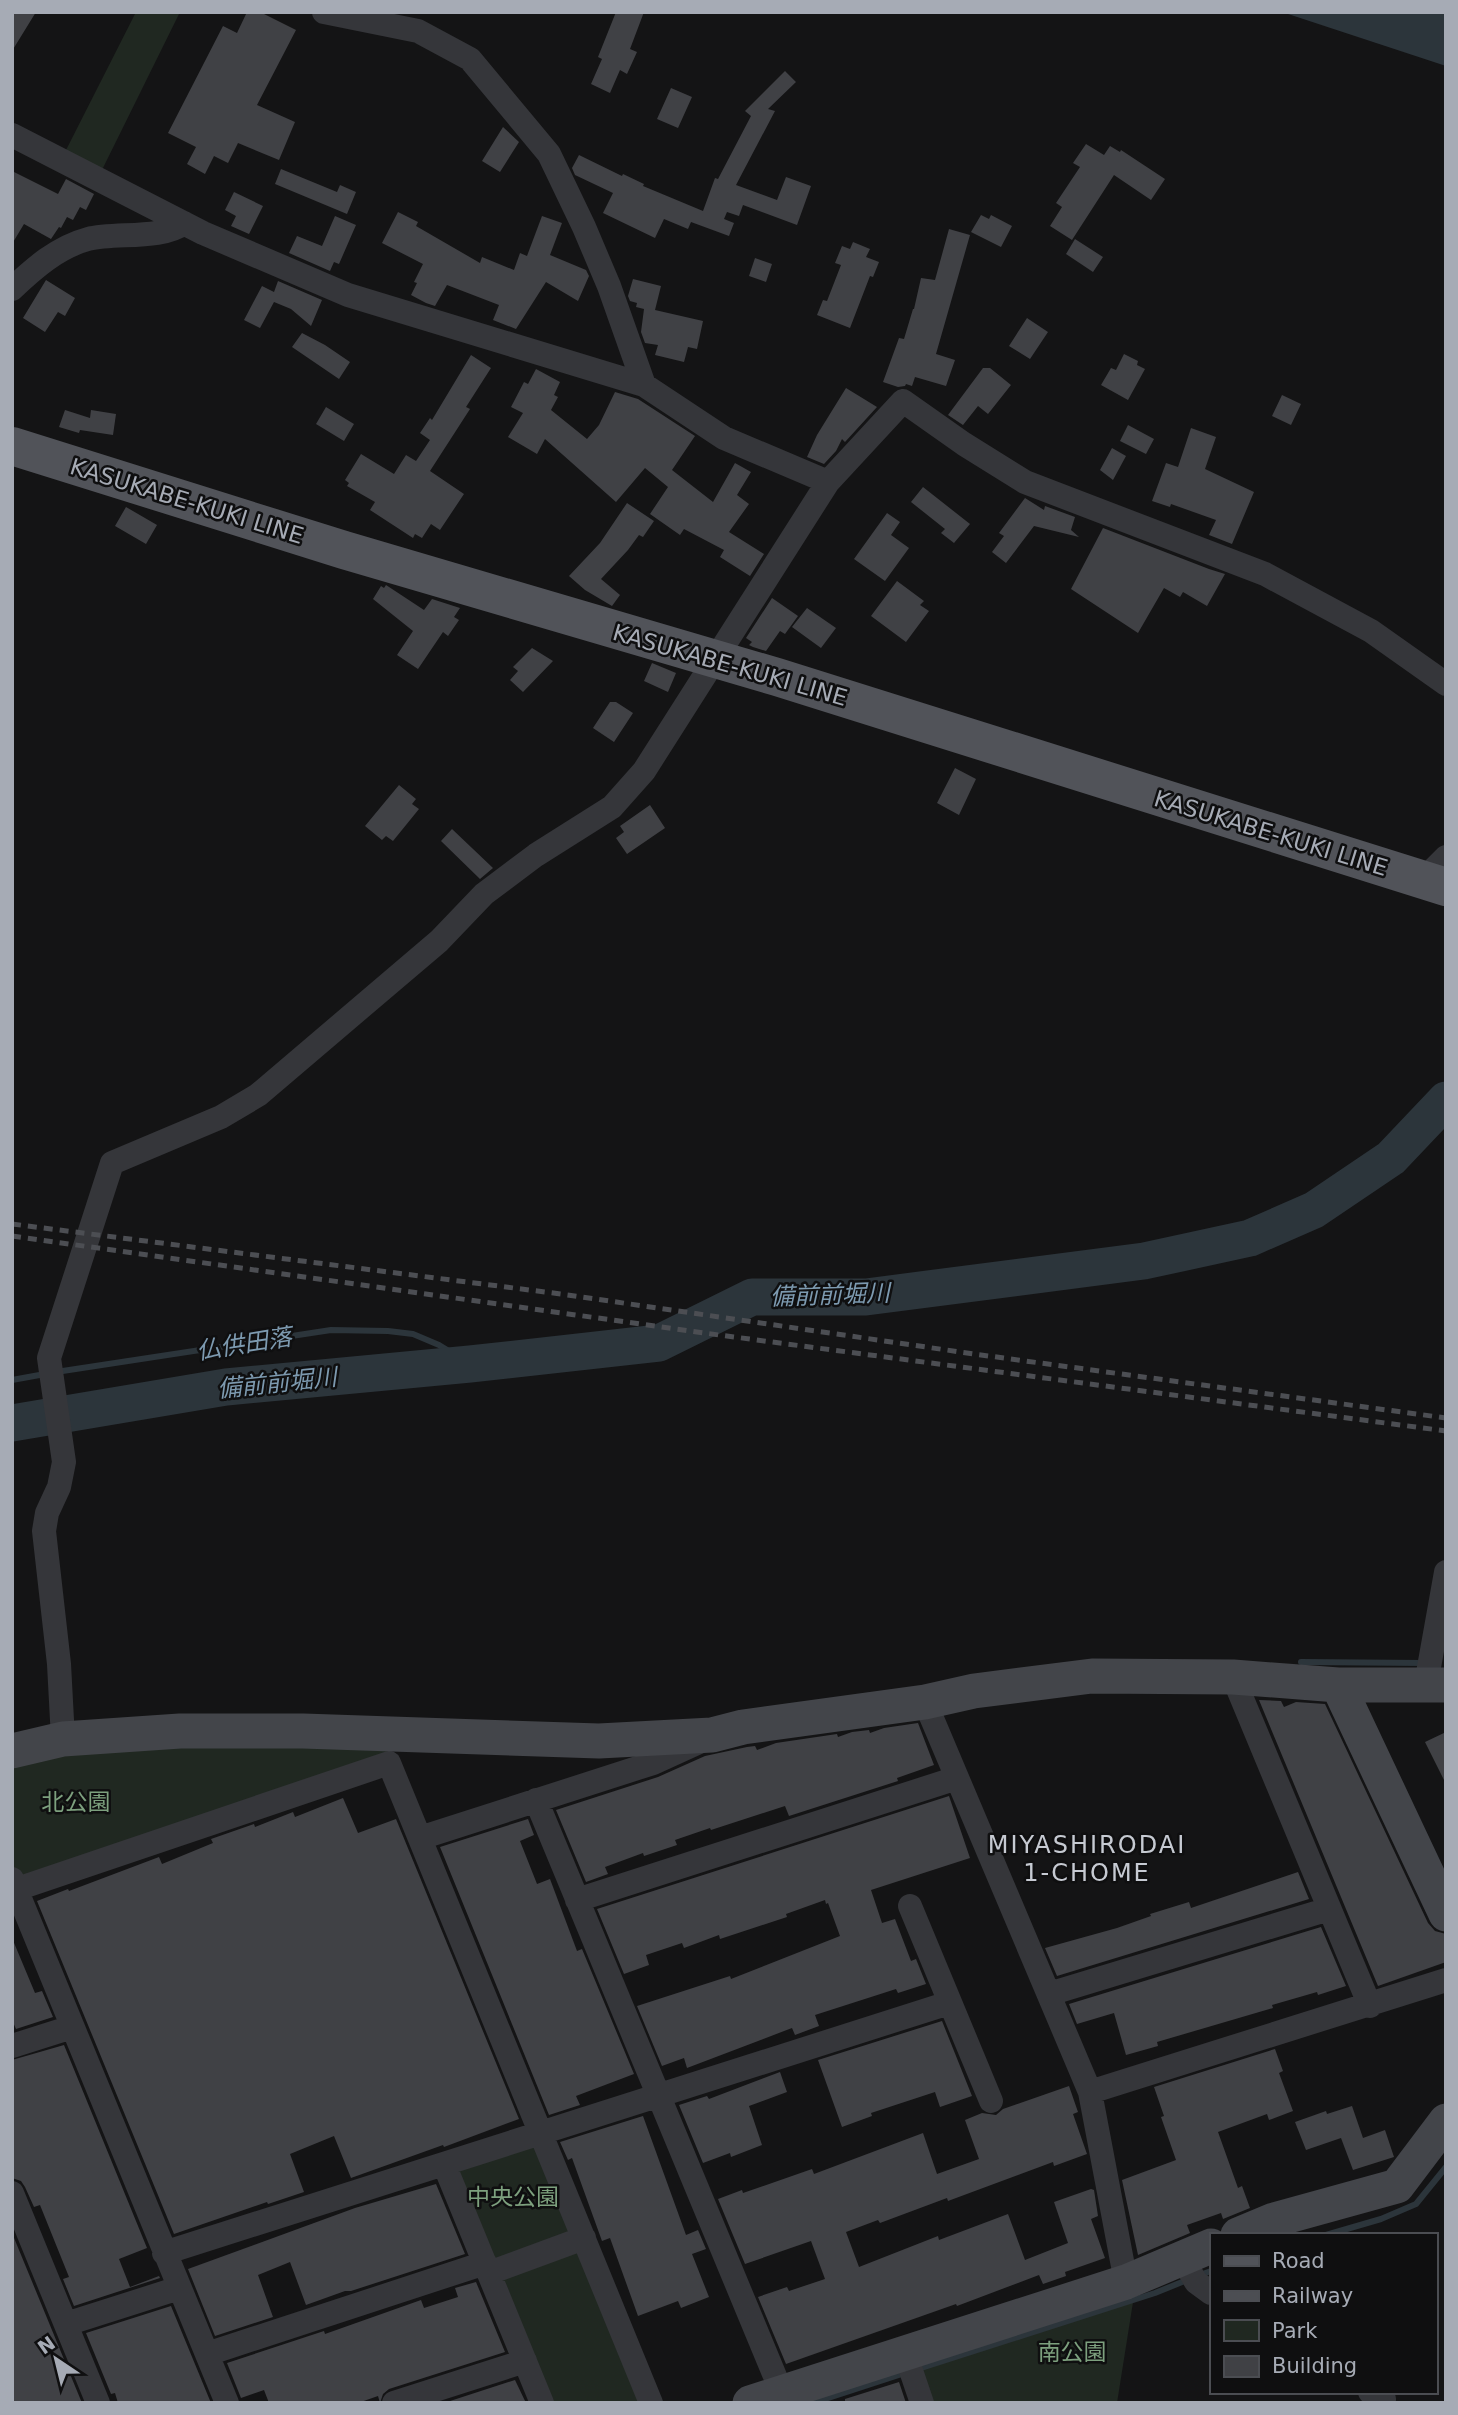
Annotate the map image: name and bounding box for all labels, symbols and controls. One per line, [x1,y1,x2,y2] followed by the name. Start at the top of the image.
[67,453,307,549] street label: KASUKABE-KUKI LINE
[610,619,850,711] street label: KASUKABE-KUKI LINE
[1151,785,1391,881] street label: KASUKABE-KUKI LINE
[770,1279,893,1311] water label: 備前前堀川
[194,1322,298,1365] water label: 仏供田落
[216,1362,341,1403] water label: 備前前堀川
[42,1789,111,1815] park label: 北公園
[988,1831,1186,1887] district label: MIYASHIRODAI 1-CHOME
[467,2184,559,2210] park label: 中央公園
[1210,2233,1437,2394] legend
[1272,2249,1325,2273] text: Road
[1272,2284,1353,2308] text: Railway
[1272,2319,1318,2343] text: Park
[21,2324,91,2394] north arrow
[33,2332,59,2359] text: N
[1038,2339,1107,2365] park label: 南公園
[1272,2354,1357,2378] text: Building

